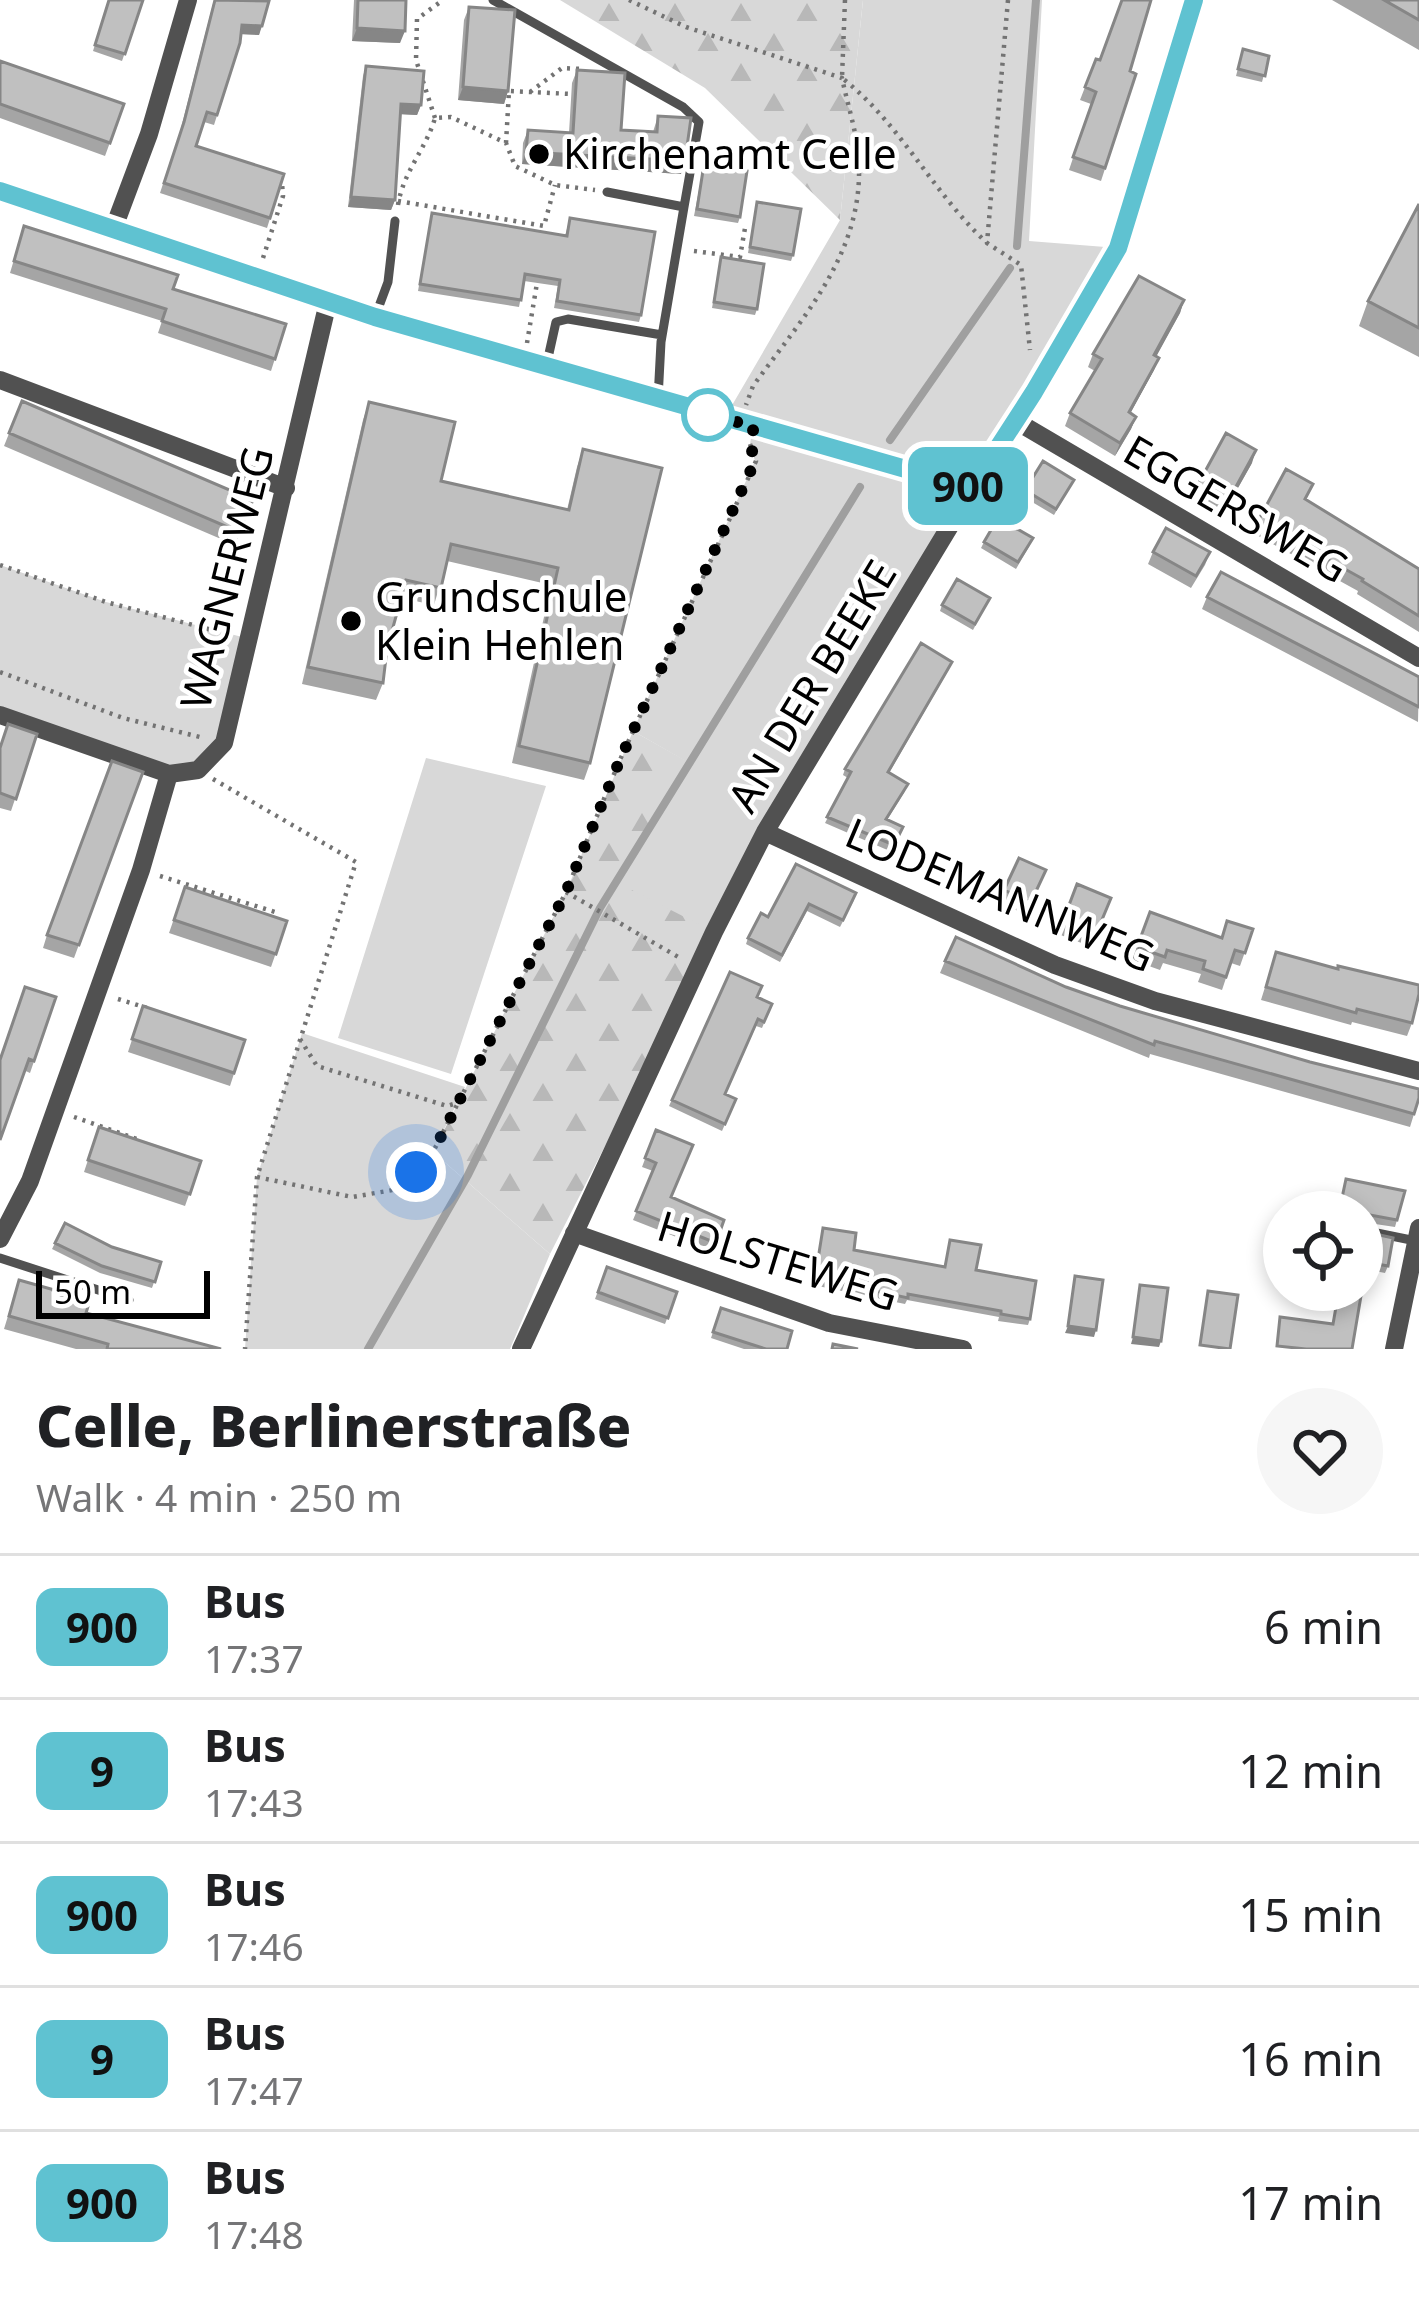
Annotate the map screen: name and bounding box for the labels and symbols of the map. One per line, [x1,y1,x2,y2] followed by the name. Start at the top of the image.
[563,124,897,181] place label: Kirchenamt Celle
[526,141,552,167] marker: Kirchenamt Celle
[683,390,733,440] unlabelled marker
[1114,421,1359,595] street label: EGGERSWEG
[165,441,286,715] street label: WAGNERWEG
[899,447,1037,525] line badge: 900
[713,549,908,822] street label: AN DER BEEKE
[375,567,627,672] place label: Grundschule Klein Hehlen
[338,608,364,634] marker: Grundschule Klein Hehlen
[838,803,1163,984] street label: LODEMANNWEG
[386,1142,446,1202] your location
[651,1196,906,1323] street label: HOLSTEWEG
[36,1265,210,1318] scale bar

